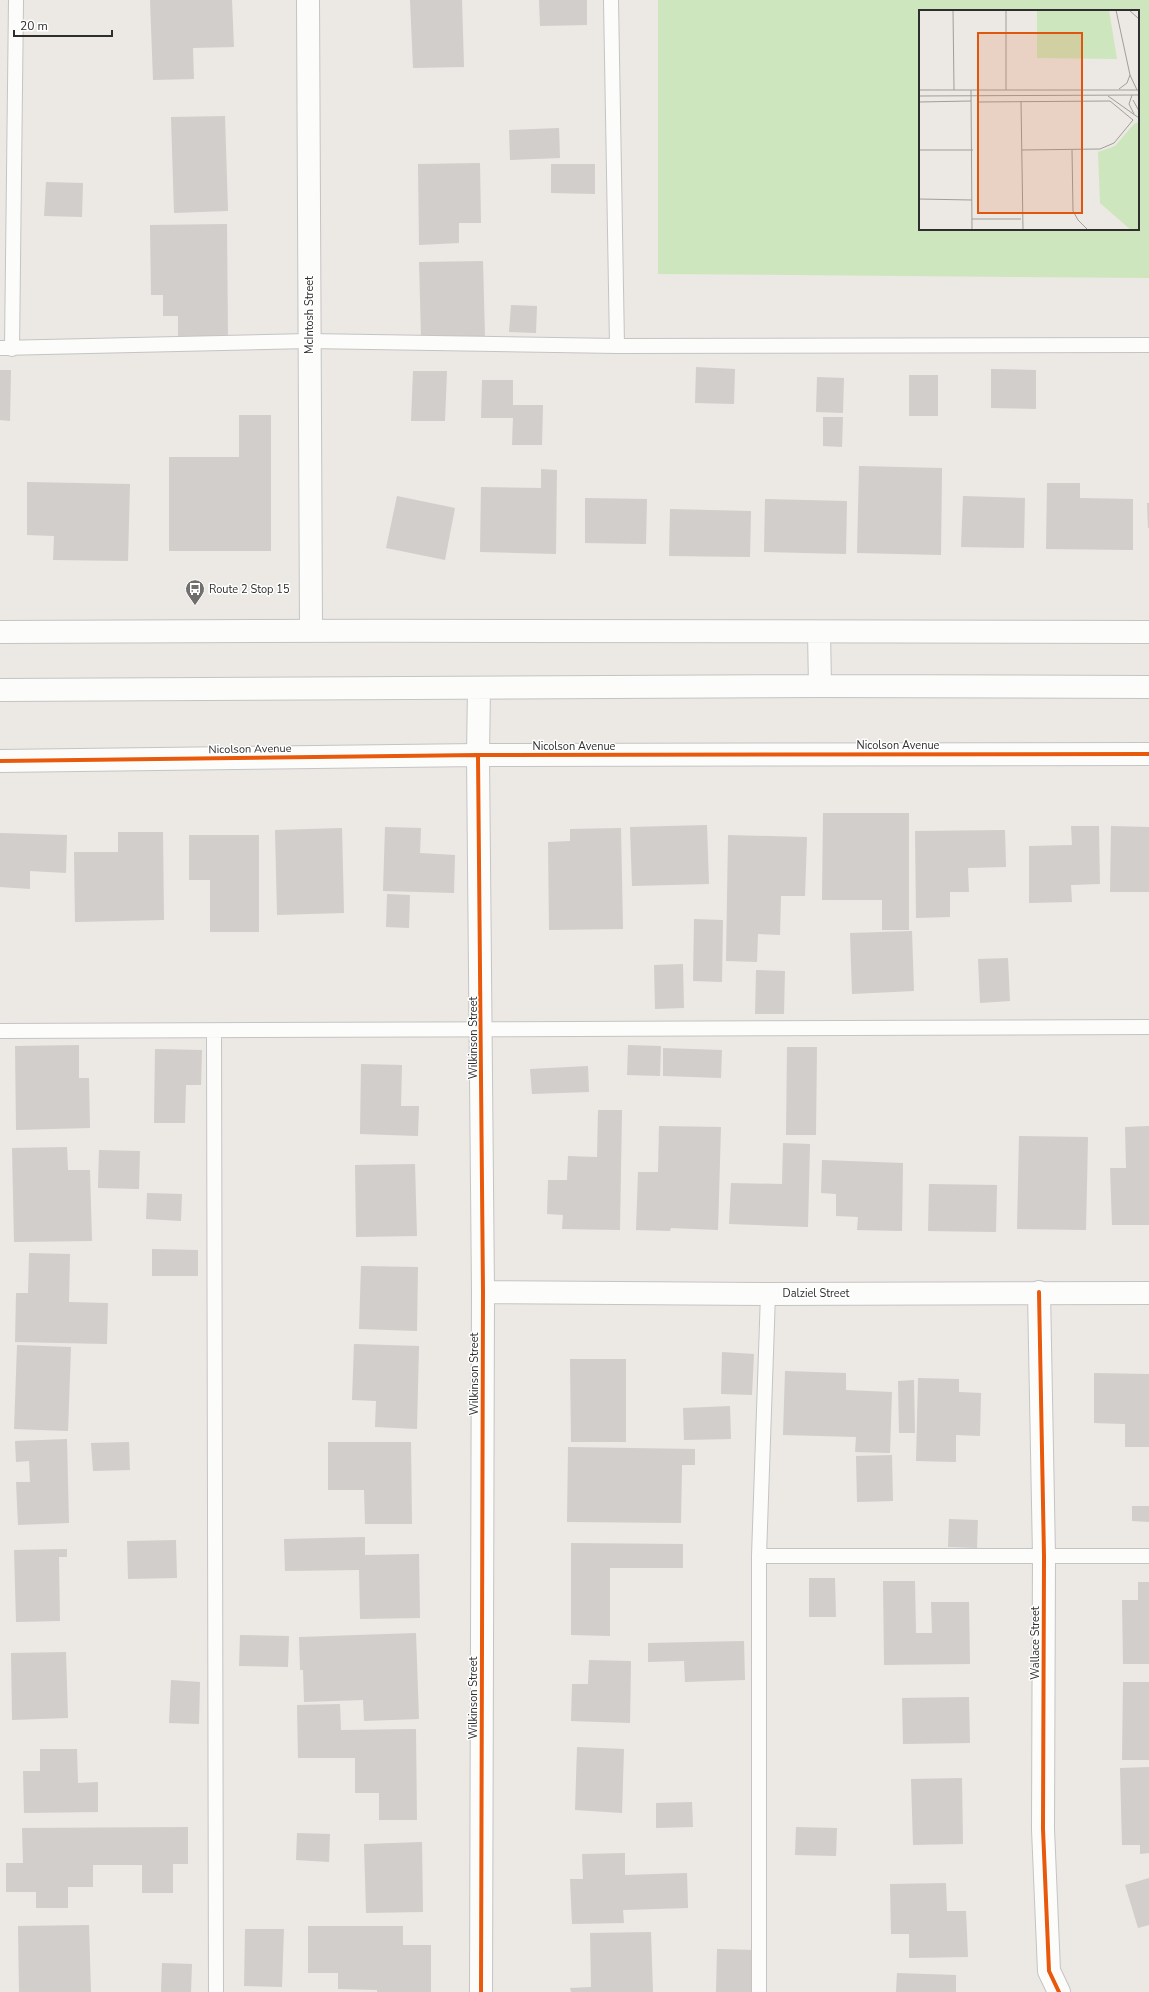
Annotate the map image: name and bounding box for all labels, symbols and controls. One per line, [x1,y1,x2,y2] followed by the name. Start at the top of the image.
[919,10,1139,230] inset map
[14,12,112,38] scale bar
[20,18,48,34] text: 20 m
[302,276,317,354] street label: McIntosh Street
[184,578,206,606] bus stop icon: Route 2 Stop 15
[209,582,290,597] place label: Route 2 Stop 15
[857,738,940,753] street label: Nicolson Avenue
[533,739,616,754] street label: Nicolson Avenue
[208,741,292,757] street label: Nicolson Avenue
[466,996,481,1079] street label: Wilkinson Street
[783,1286,850,1301] street label: Dalziel Street
[467,1332,482,1415] street label: Wilkinson Street
[1028,1606,1043,1680] street label: Wallace Street
[466,1656,481,1739] street label: Wilkinson Street

